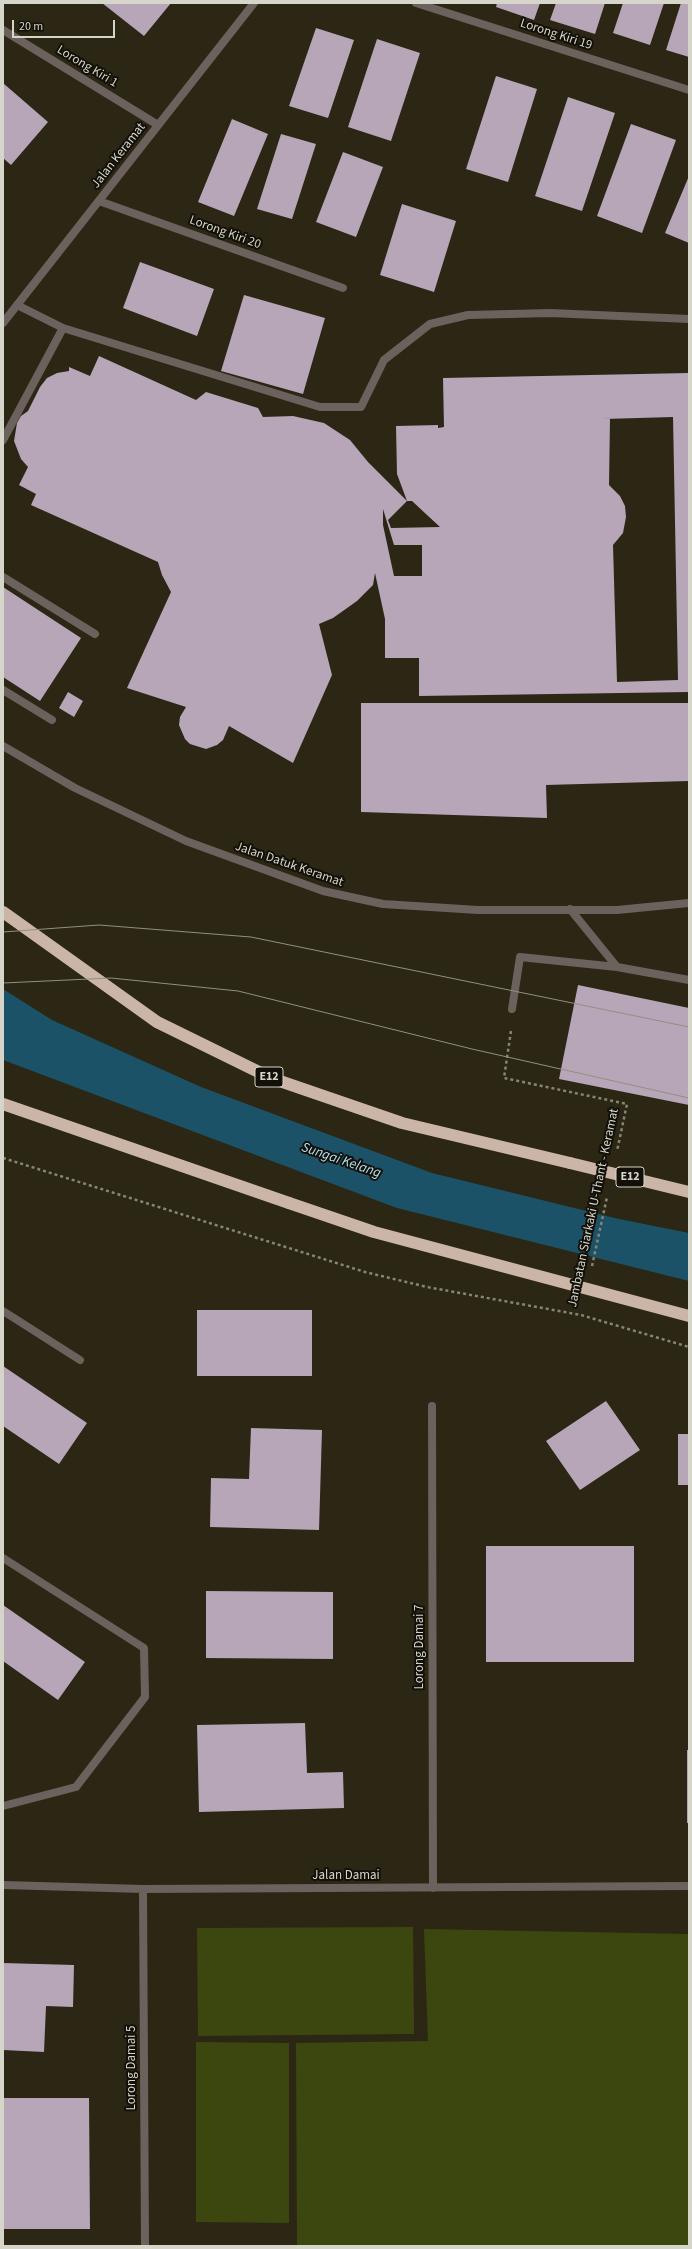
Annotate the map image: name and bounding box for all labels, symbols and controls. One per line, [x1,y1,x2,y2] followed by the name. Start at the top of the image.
[14,12,117,38] scale bar
[518,16,594,54] street label: Lorong Kiri 19
[19,18,43,35] text: 20 m
[54,43,120,91] street label: Lorong Kiri 1
[89,120,149,192] street label: Jalan Keramat
[187,213,263,253] street label: Lorong Kiri 20
[233,839,345,891] street label: Jalan Datuk Keramat
[255,1067,283,1087] road number: E12
[565,1107,623,1309] street label: Jambatan Siarkaki U-Thant - Keramat
[299,1140,383,1182] water label: Sungai Kelang
[616,1167,644,1187] road number: E12
[412,1604,428,1690] street label: Lorong Damai 7
[312,1868,380,1884] street label: Jalan Damai
[124,2025,140,2111] street label: Lorong Damai 5

